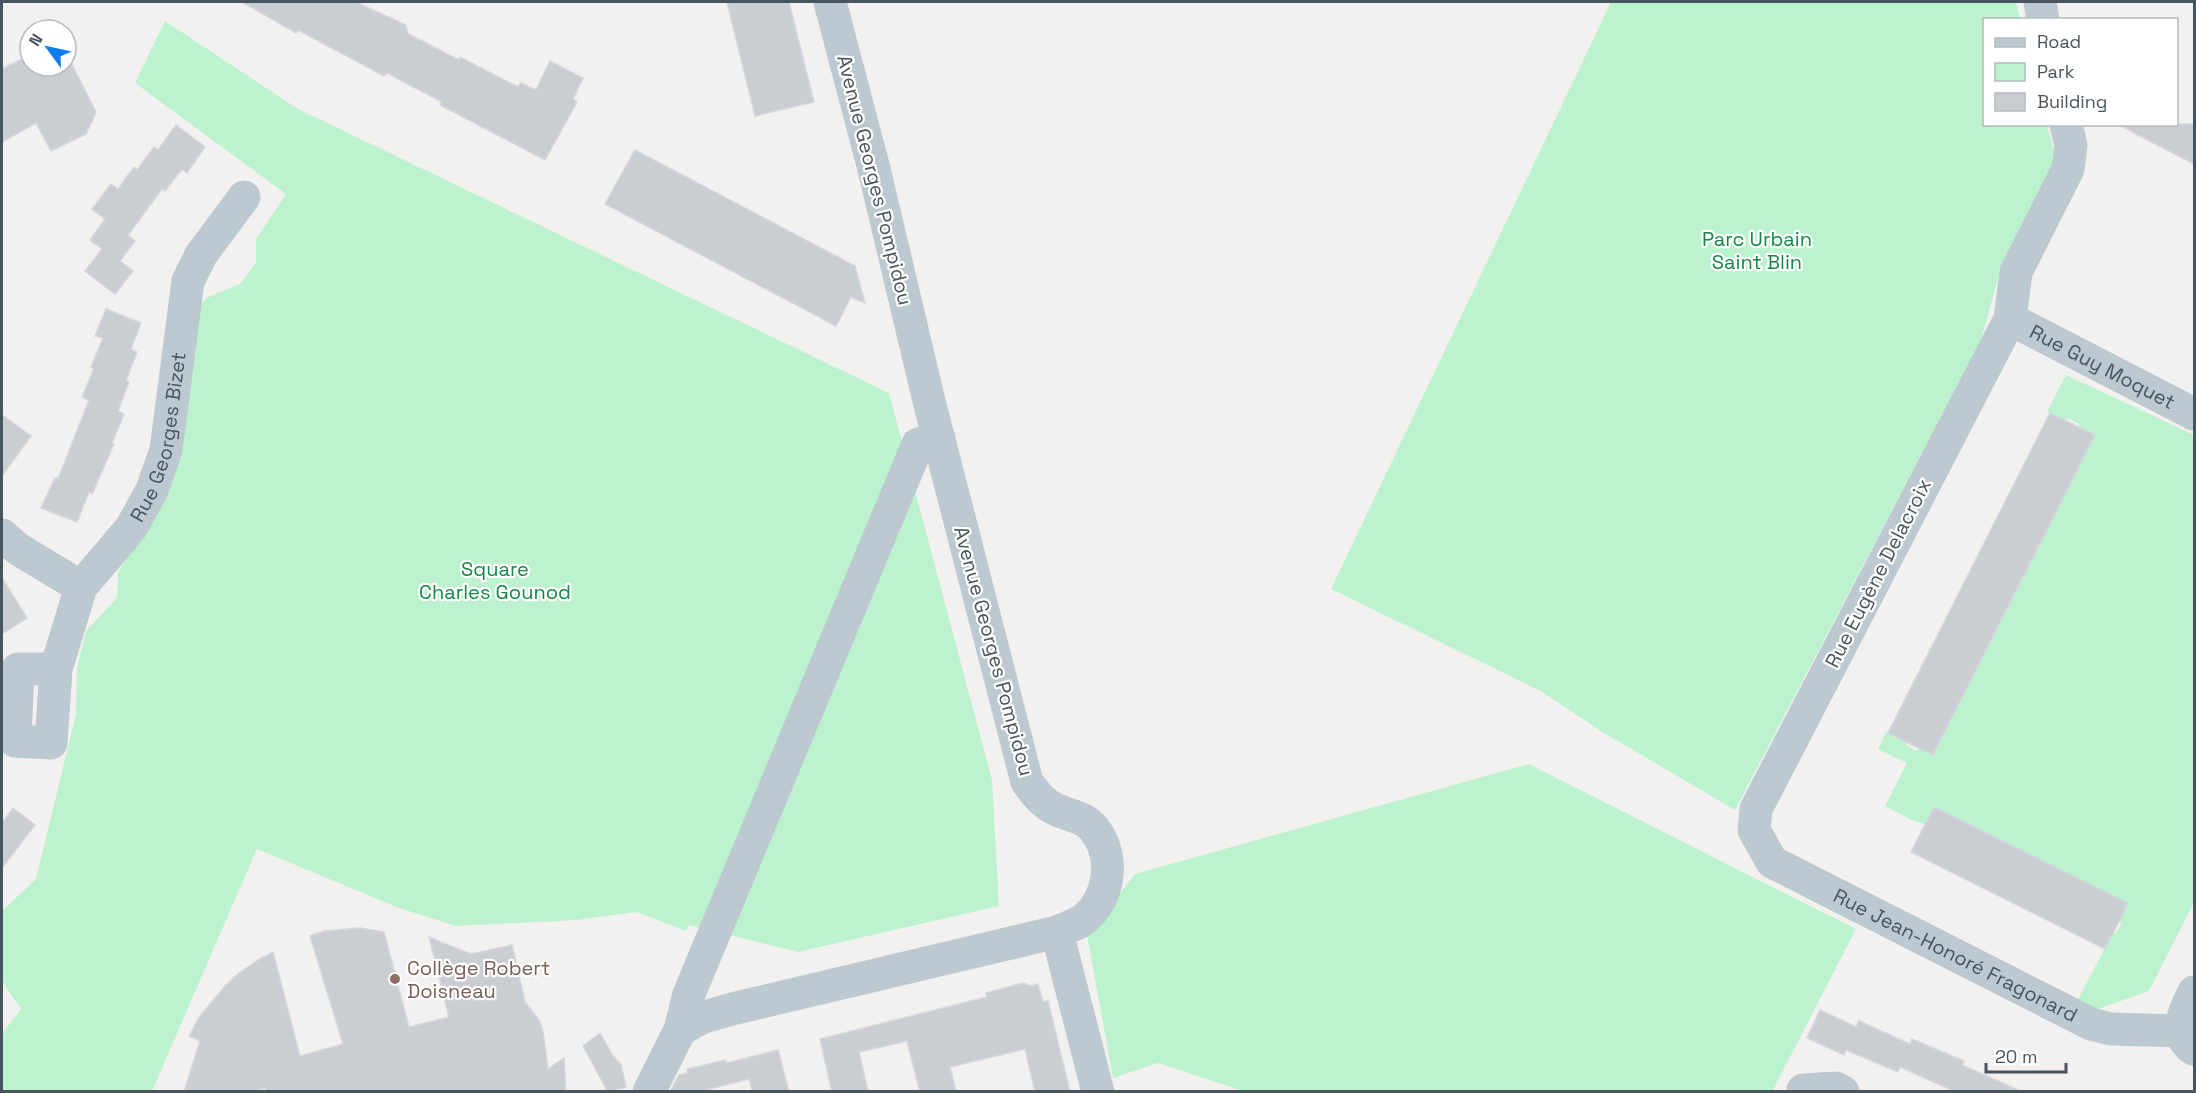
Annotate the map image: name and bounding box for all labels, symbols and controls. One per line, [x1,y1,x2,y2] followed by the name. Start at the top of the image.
[18,18,78,78] north arrow
[1983,18,2178,126] legend
[24,30,48,50] text: N
[2037,30,2081,53] text: Road
[831,52,919,308] street label: Avenue Georges Pompidou
[2037,60,2075,83] text: Park
[2037,90,2107,113] text: Building
[1702,226,1812,275] park label: Parc Urbain Saint Blin
[2025,318,2180,415] street label: Rue Guy Moquet
[124,350,192,527] street label: Rue Georges Bizet
[1819,474,1937,672] street label: Rue Eugène Delacroix
[948,523,1040,779] street label: Avenue Georges Pompidou
[419,556,571,605] park label: Square Charles Gounod
[1829,882,2082,1028] street label: Rue Jean-Honoré Fragonard
[407,955,550,1004] place label: Collège Robert Doisneau
[388,972,402,986] marker: Collège Robert Doisneau
[1986,1036,2066,1074] scale bar
[1995,1045,2038,1068] text: 20 m

